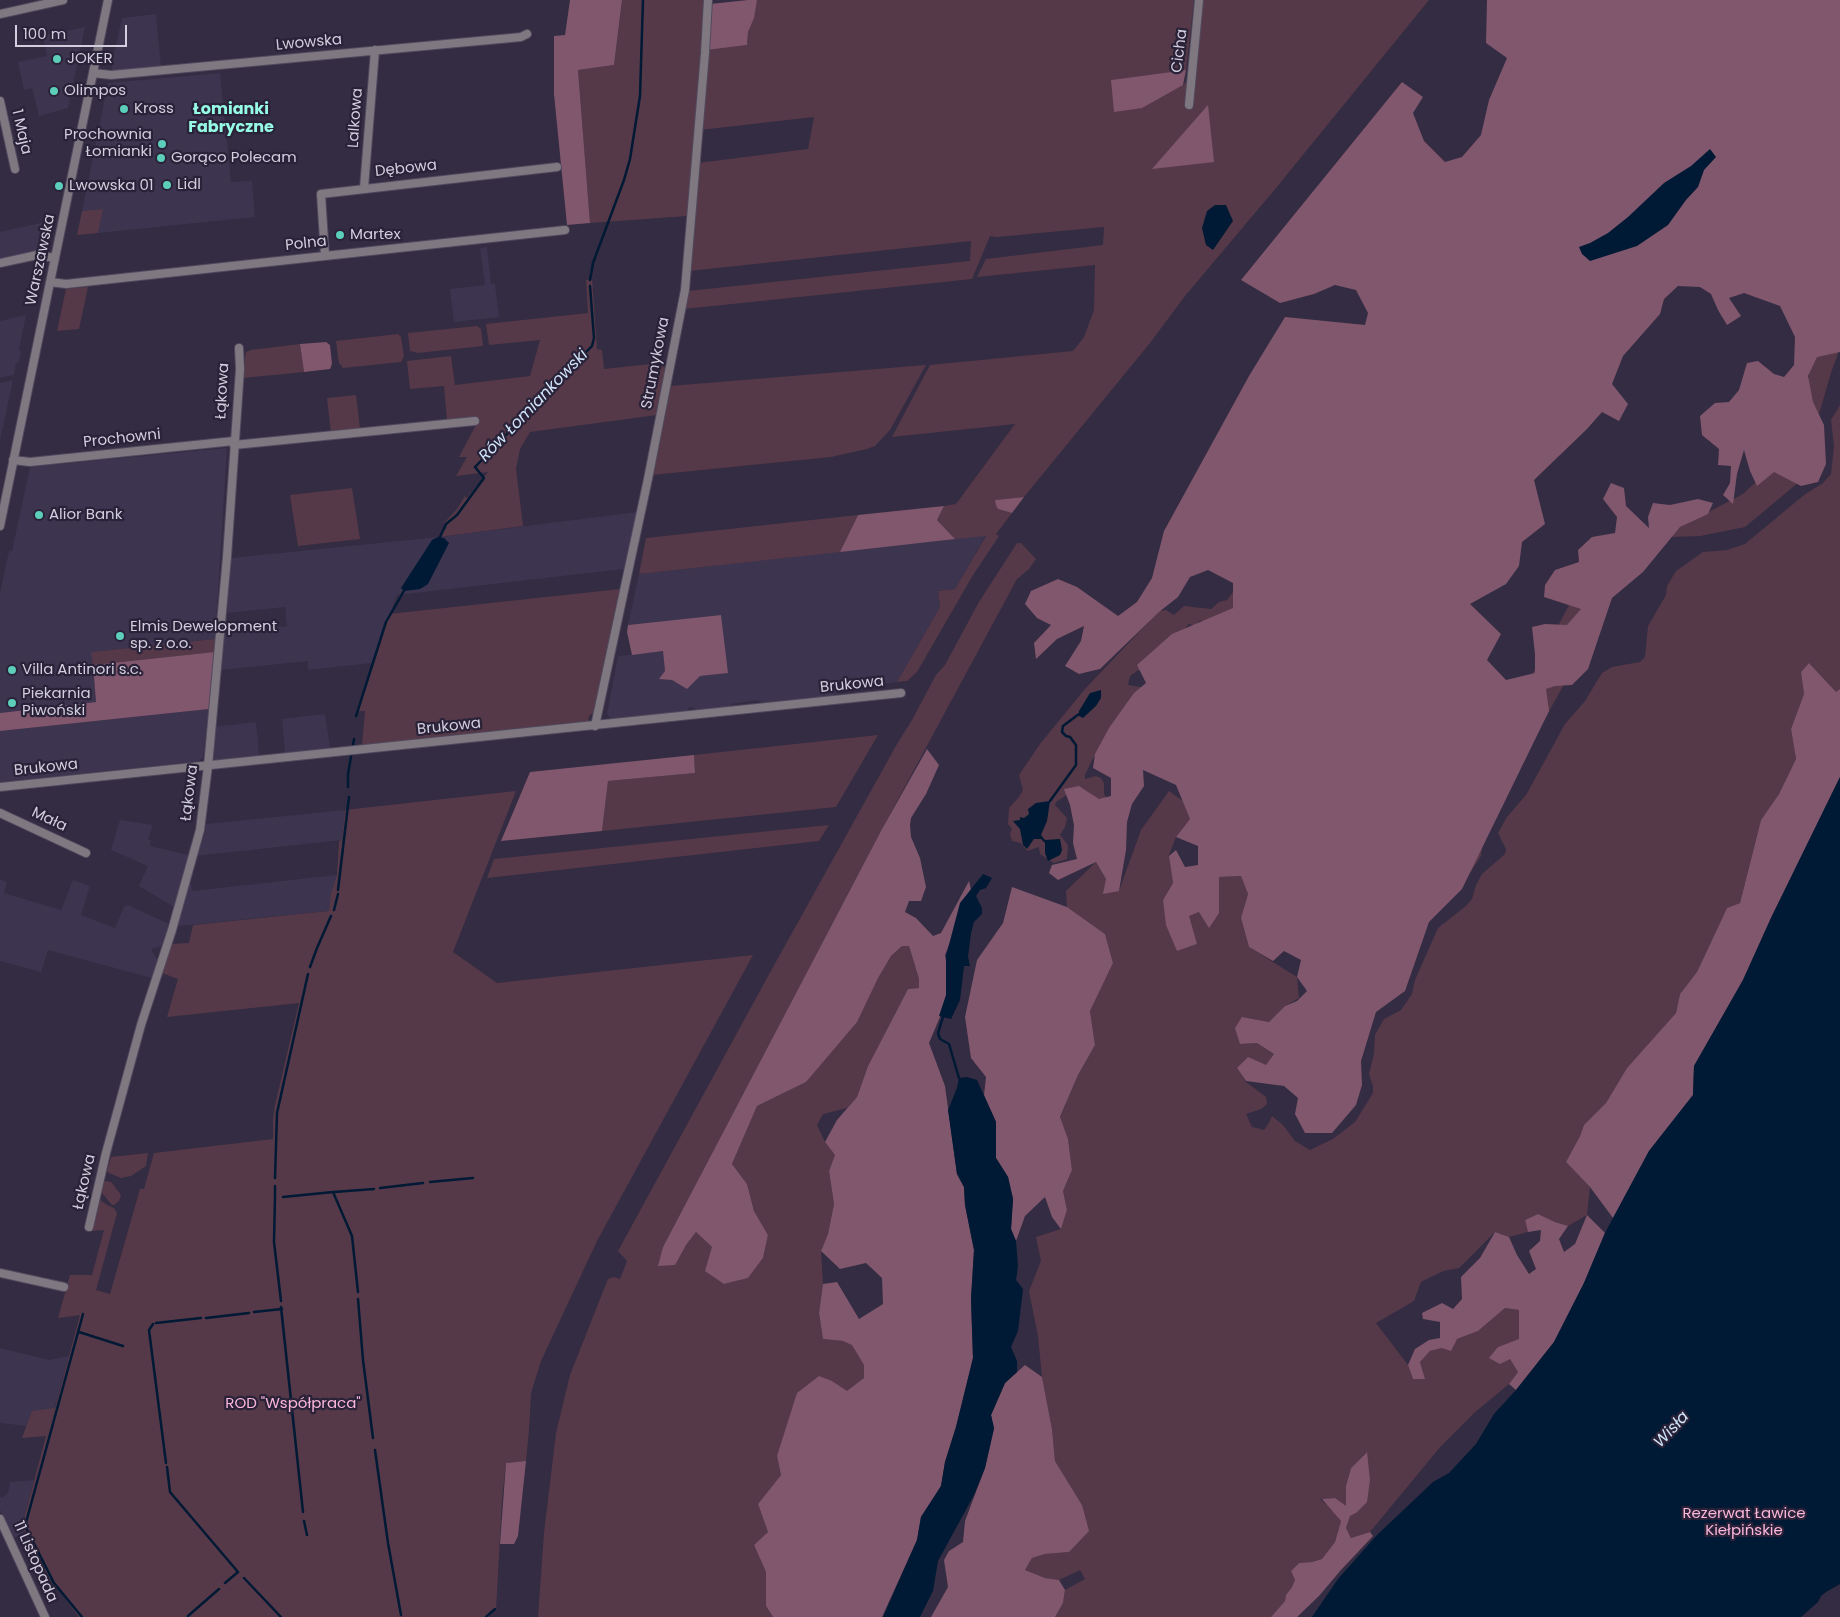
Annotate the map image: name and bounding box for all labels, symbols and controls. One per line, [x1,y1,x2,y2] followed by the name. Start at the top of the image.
[18,15,130,47] scale bar
[23,23,66,44] text: 100 m
[1168,28,1192,74] street label: Cicha
[275,31,343,55] street label: Lwowska
[67,50,113,68] place label: JOKER
[51,53,63,65] marker: JOKER
[64,82,126,100] place label: Olimpos
[48,85,60,97] marker: Olimpos
[345,87,367,149] street label: Lalkowa
[134,100,174,118] place label: Kross
[188,100,274,138] district label: Łomianki Fabryczne
[118,103,130,115] marker: Kross
[7,108,35,156] street label: 1 Maja
[64,126,152,161] place label: Prochownia Łomianki
[156,138,168,150] marker: Prochownia Łomianki
[171,149,297,167] place label: Gorąco Polecam
[155,152,167,164] marker: Gorąco Polecam
[374,157,438,181] street label: Dębowa
[177,176,201,194] place label: Lidl
[69,177,154,195] place label: Lwowska 01
[161,179,173,191] marker: Lidl
[53,180,65,192] marker: Lwowska 01
[23,213,59,307] street label: Warszawska
[350,226,401,244] place label: Martex
[334,229,346,241] marker: Martex
[284,233,328,255] street label: Polna
[638,316,674,410] street label: Strumykowa
[475,346,593,466] water label: Rów Łomiankowski
[213,362,233,420] street label: Łąkowa
[82,426,162,452] street label: Prochowni
[49,506,122,524] place label: Alior Bank
[33,509,45,521] marker: Alior Bank
[130,618,277,653] place label: Elmis Dewelopment sp. z o.o.
[114,630,126,642] marker: Elmis Dewelopment sp. z o.o.
[22,661,142,679] place label: Villa Antinori s.c.
[6,664,18,676] marker: Villa Antinori s.c.
[819,673,885,697] street label: Brukowa
[22,685,91,720] place label: Piekarnia Piwoński
[6,697,18,709] marker: Piekarnia Piwoński
[416,715,482,739] street label: Brukowa
[13,756,79,780] street label: Brukowa
[178,764,202,822] street label: Łąkowa
[28,804,70,836] street label: Mała
[70,1152,100,1212] street label: Łąkowa
[225,1395,361,1413] park label: ROD "Współpraca"
[1650,1408,1694,1452] water label: Wisła
[1682,1505,1806,1540] park label: Rezerwat Ławice Kiełpińskie
[9,1518,61,1606] street label: 11 Listopada

